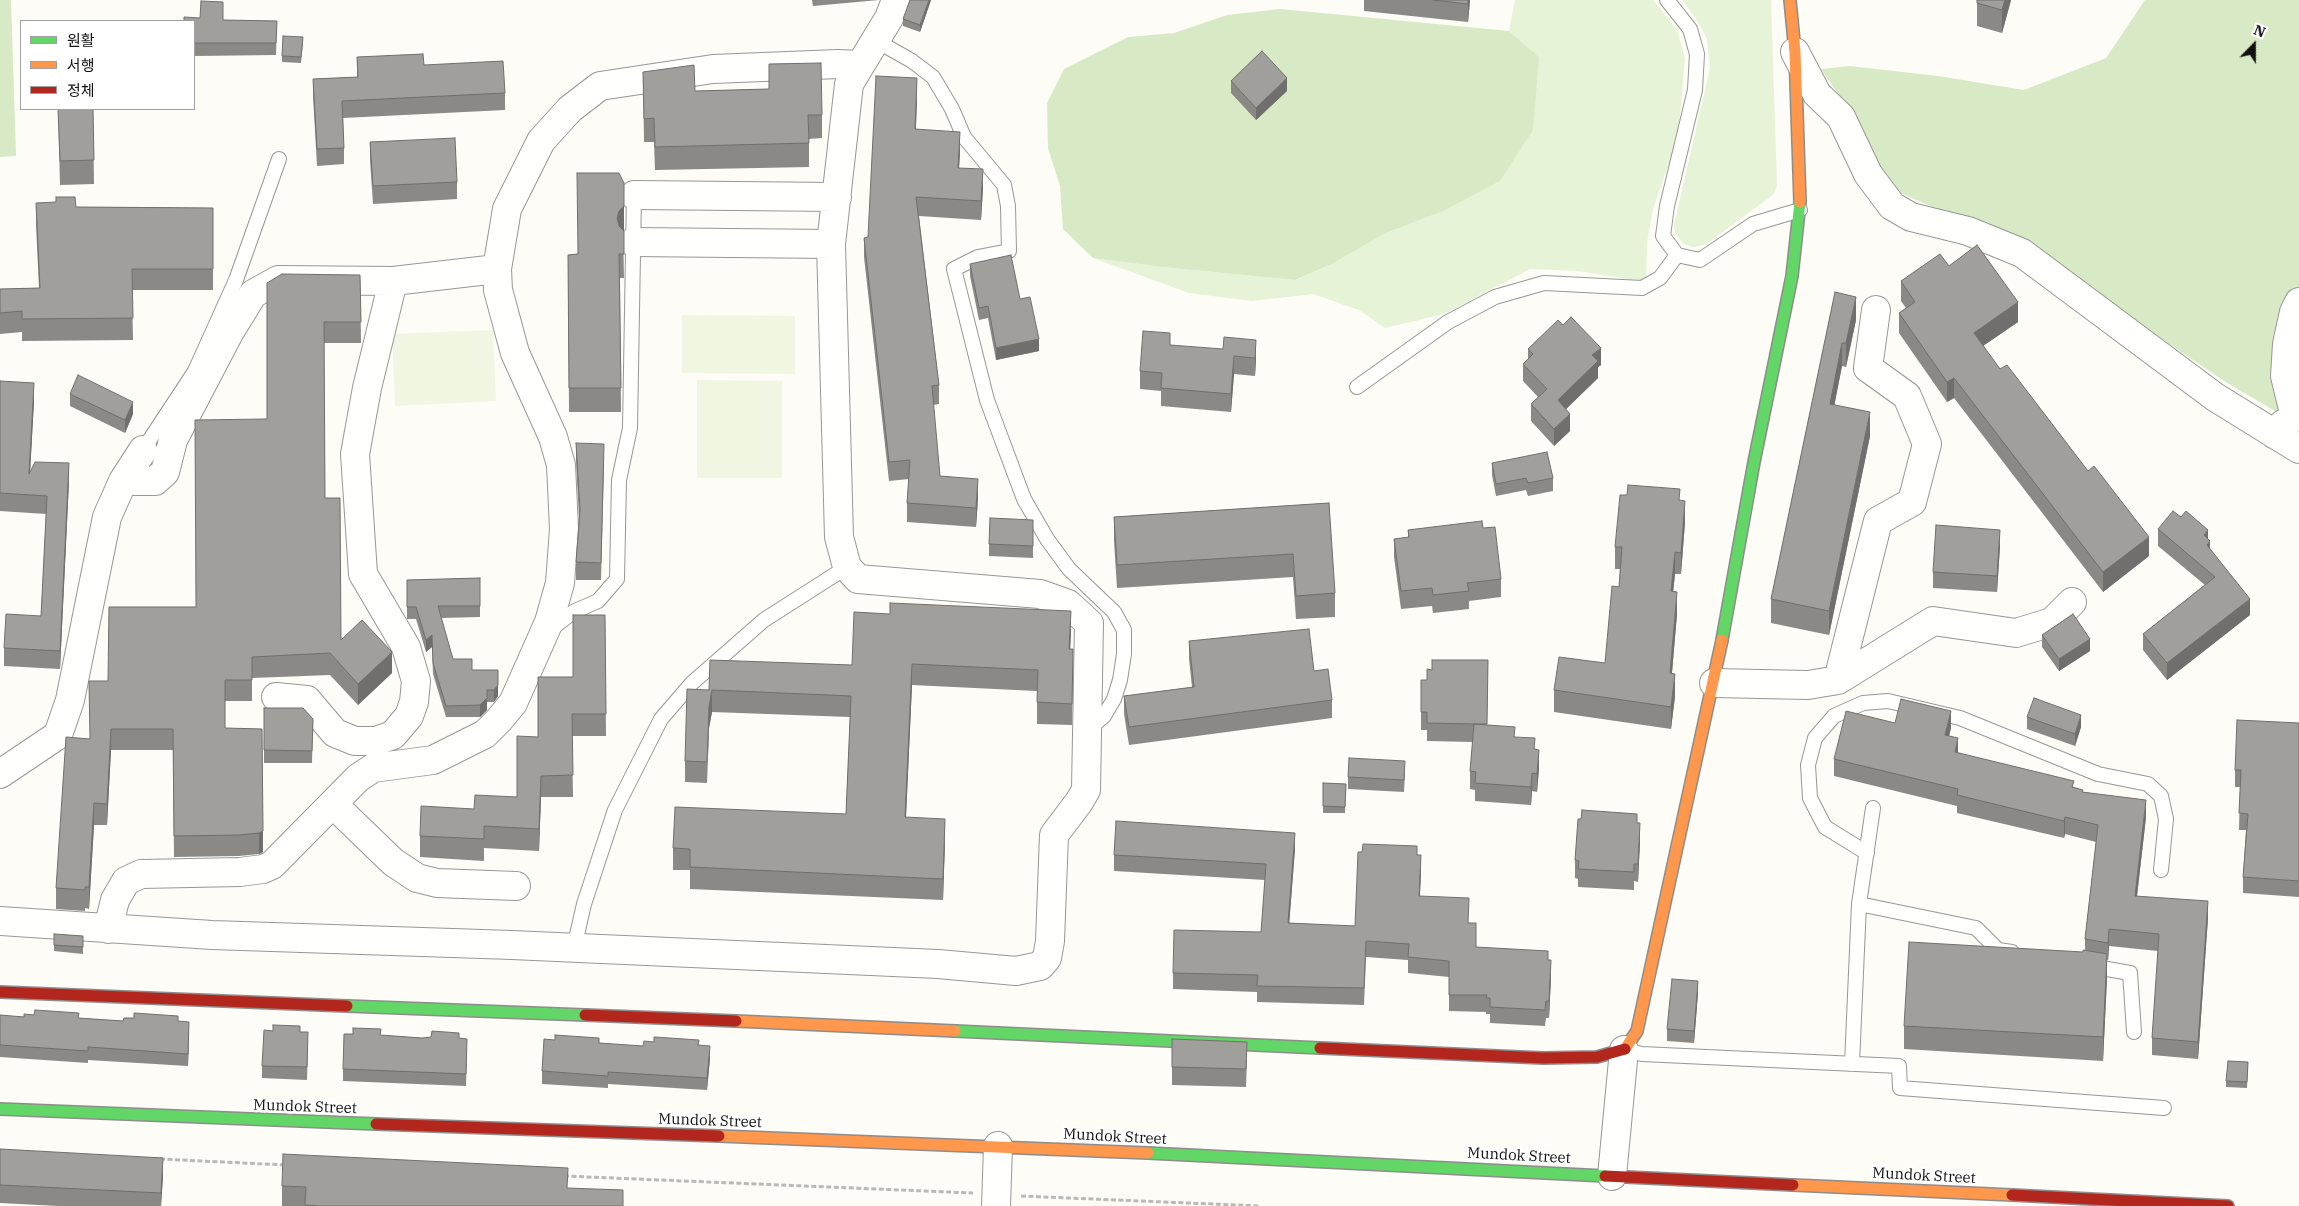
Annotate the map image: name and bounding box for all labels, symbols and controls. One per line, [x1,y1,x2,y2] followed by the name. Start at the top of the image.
[20,20,195,110] legend
[2229,20,2279,70] north arrow
[2251,21,2268,42] text: N
[67,31,95,50] text: 원활
[67,56,95,75] text: 서행
[67,81,95,100] text: 정체
[253,1096,357,1118] street label: Mundok Street
[658,1110,762,1132] street label: Mundok Street
[1063,1125,1167,1149] street label: Mundok Street
[1467,1144,1571,1168] street label: Mundok Street
[1872,1164,1976,1188] street label: Mundok Street

